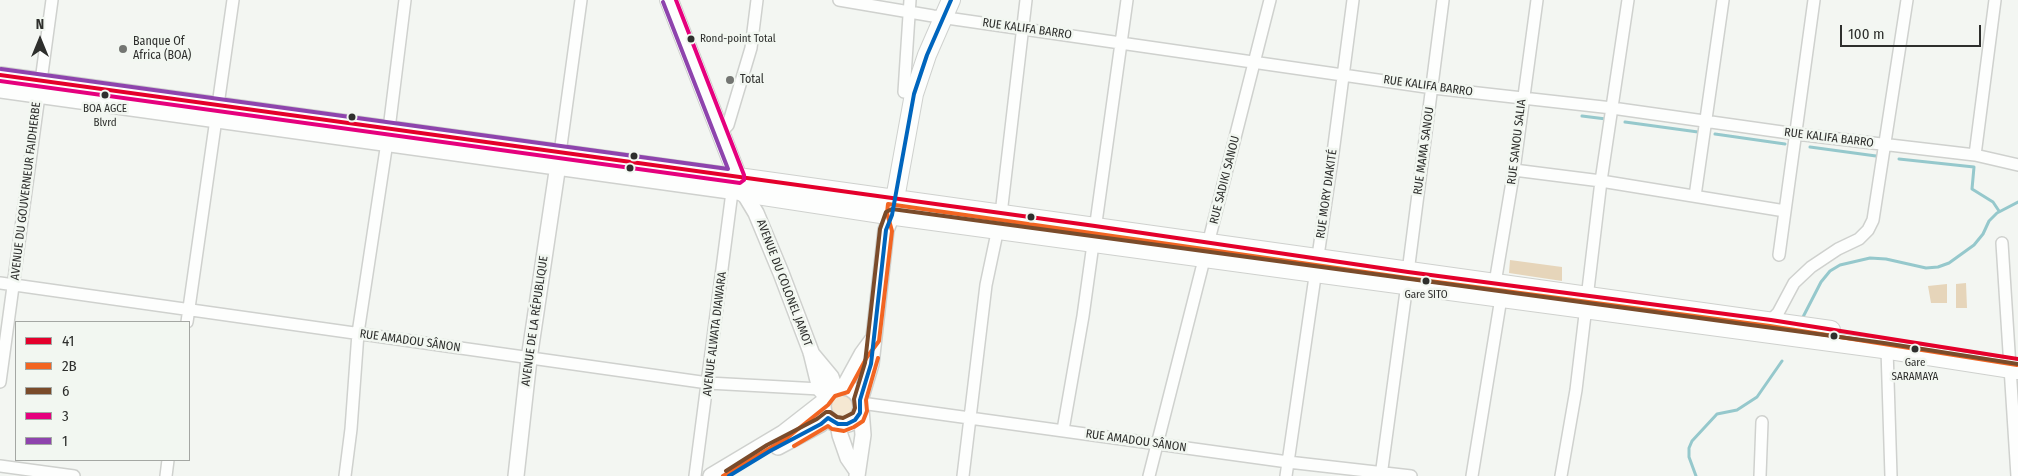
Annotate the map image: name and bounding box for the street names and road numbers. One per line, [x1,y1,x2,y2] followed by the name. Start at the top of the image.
[981,16,1073,42] street label: RUE KALIFA BARRO
[1382,73,1474,99] street label: RUE KALIFA BARRO
[1505,99,1529,185] street label: RUE SANOU SALIA
[8,101,44,281] street label: AVENUE DU GOUVERNEUR FAIDHERBE
[1411,106,1437,196] street label: RUE MAMA SANOU
[1783,125,1875,151] street label: RUE KALIFA BARRO
[1207,134,1243,226] street label: RUE SADIKI SANOU
[1314,148,1340,240] street label: RUE MORY DIAKITÉ
[753,217,815,349] street label: AVENUE DU COLONEL JAMOT
[519,255,551,387] street label: AVENUE DE LA RÉPUBLIQUE
[700,271,730,397] street label: AVENUE ALWATA DIAWARA
[359,327,461,355] street label: RUE AMADOU SÂNON
[1085,427,1187,455] street label: RUE AMADOU SÂNON

